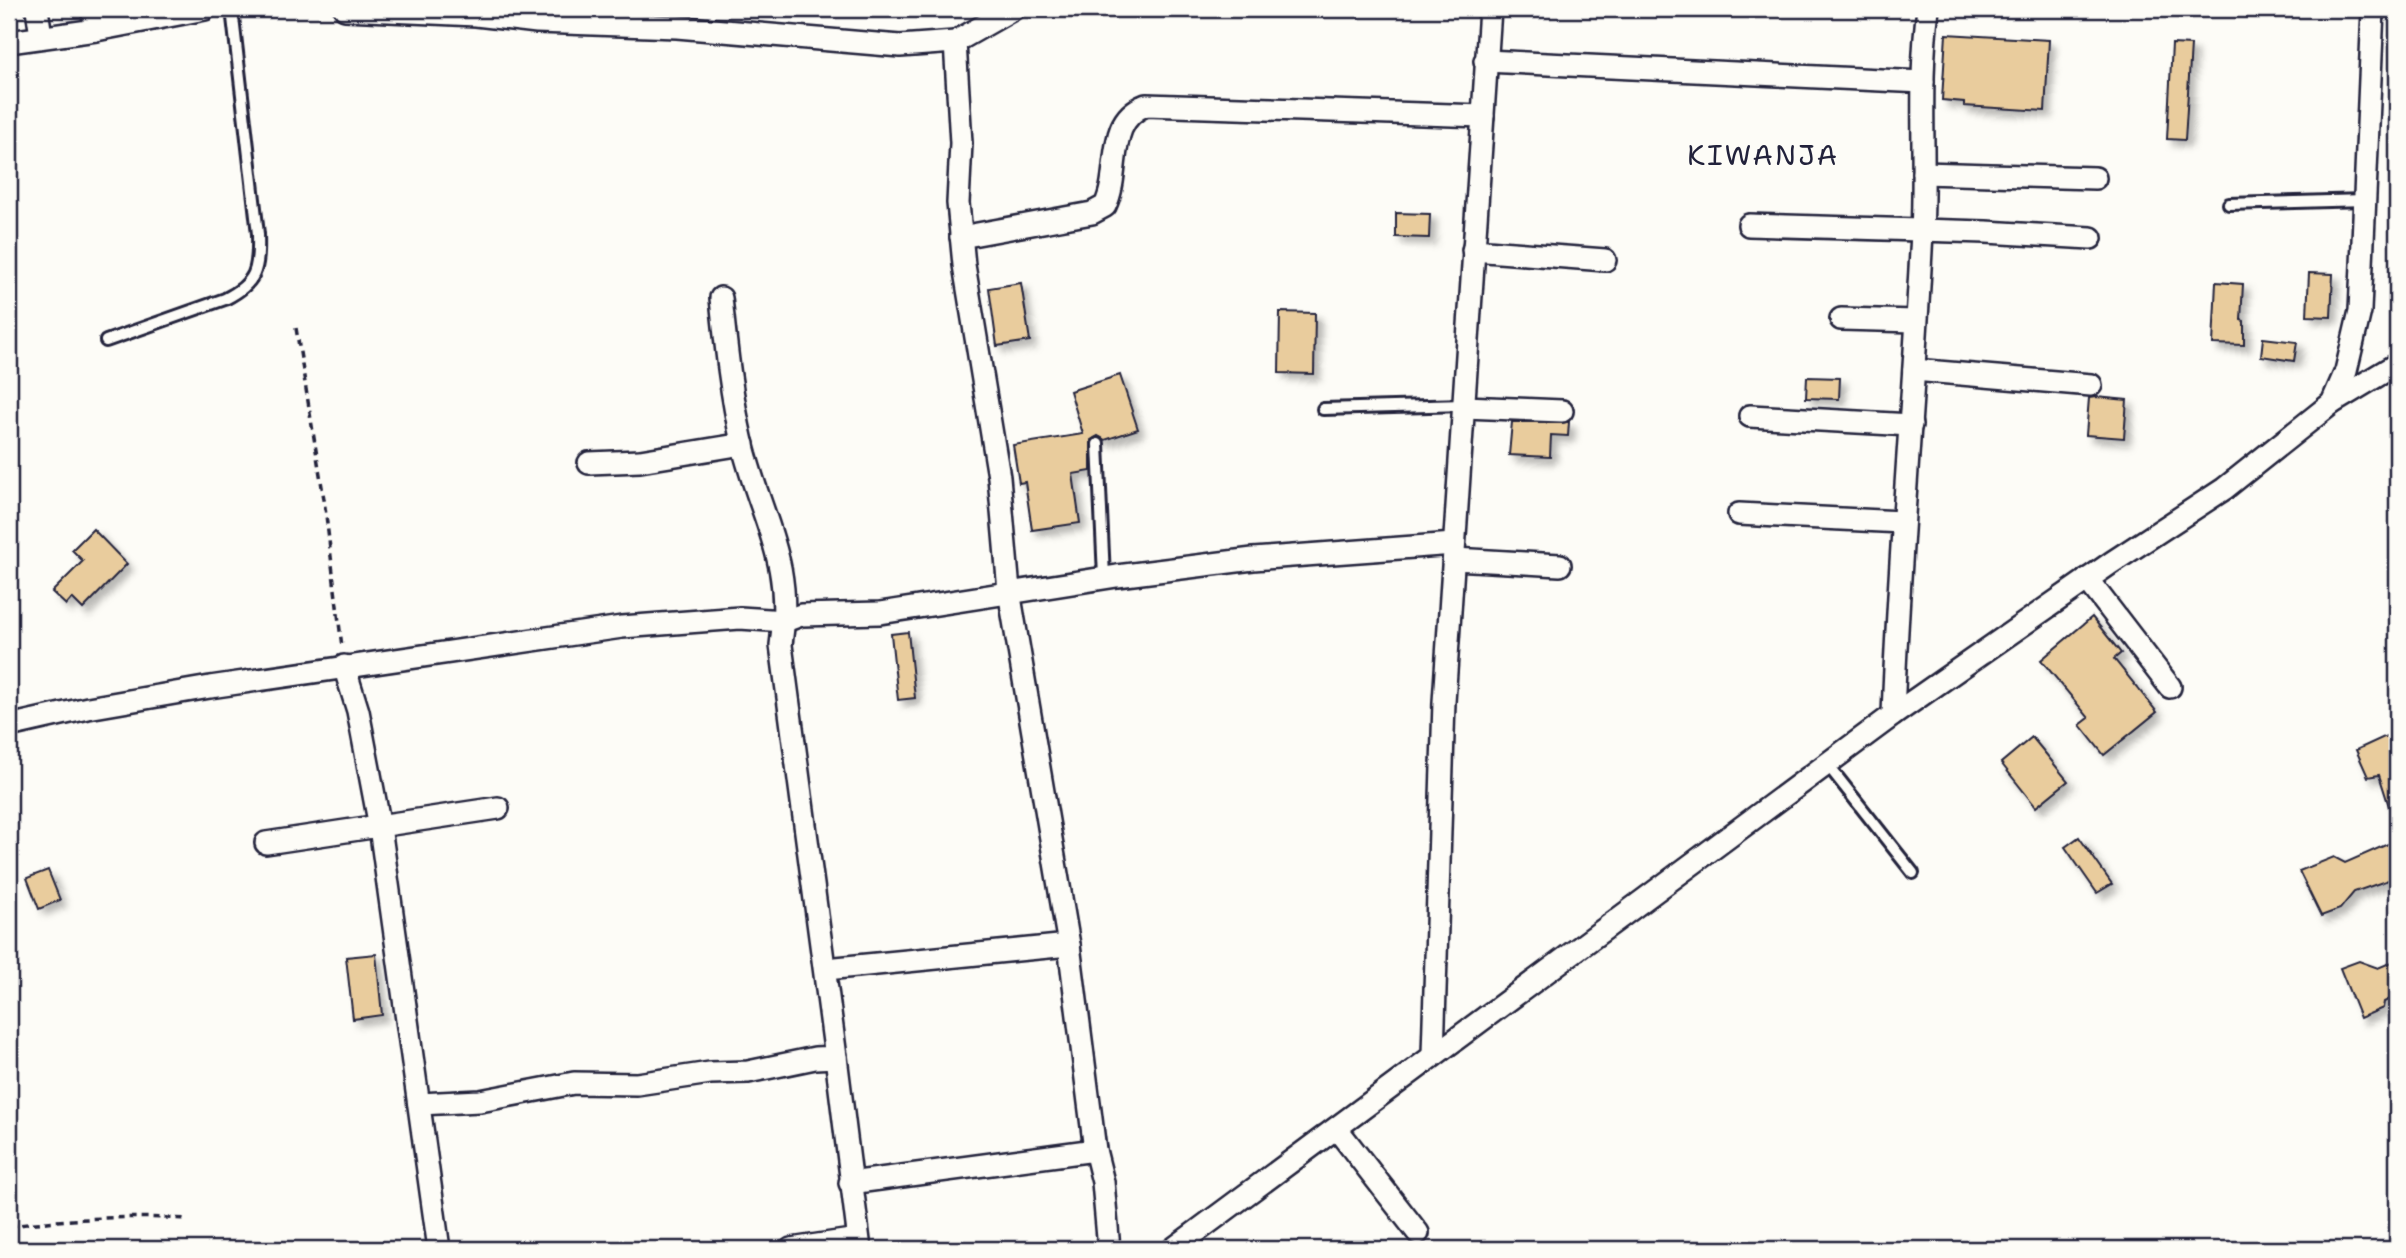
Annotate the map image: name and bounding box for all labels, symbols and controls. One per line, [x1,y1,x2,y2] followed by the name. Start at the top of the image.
[1687,136,1839,174] district label: KIWANJA

